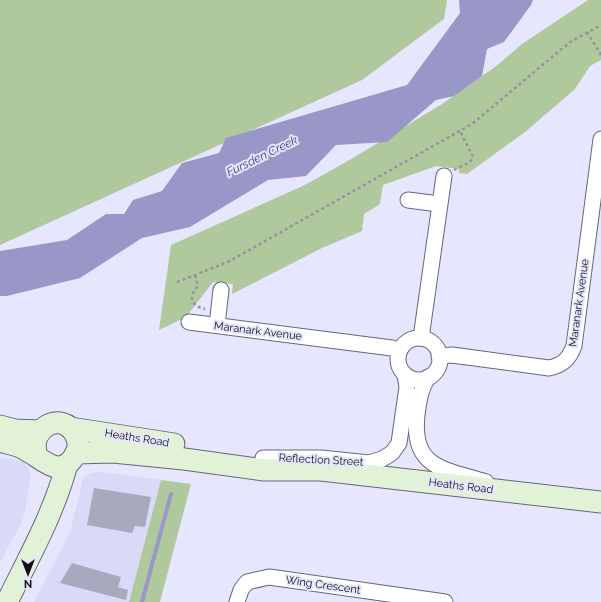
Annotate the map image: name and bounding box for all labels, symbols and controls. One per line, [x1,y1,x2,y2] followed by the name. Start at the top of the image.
[224,132,300,179] water label: Fursden Creek
[566,258,592,348] street label: Maranark Avenue
[213,319,303,343] street label: Maranark Avenue
[104,426,170,450] street label: Heaths Road
[278,451,364,469] street label: Reflection Street
[428,476,494,496] street label: Heaths Road
[8,554,48,594] north arrow
[285,573,362,597] street label: Wing Crescent
[24,577,32,590] text: N

